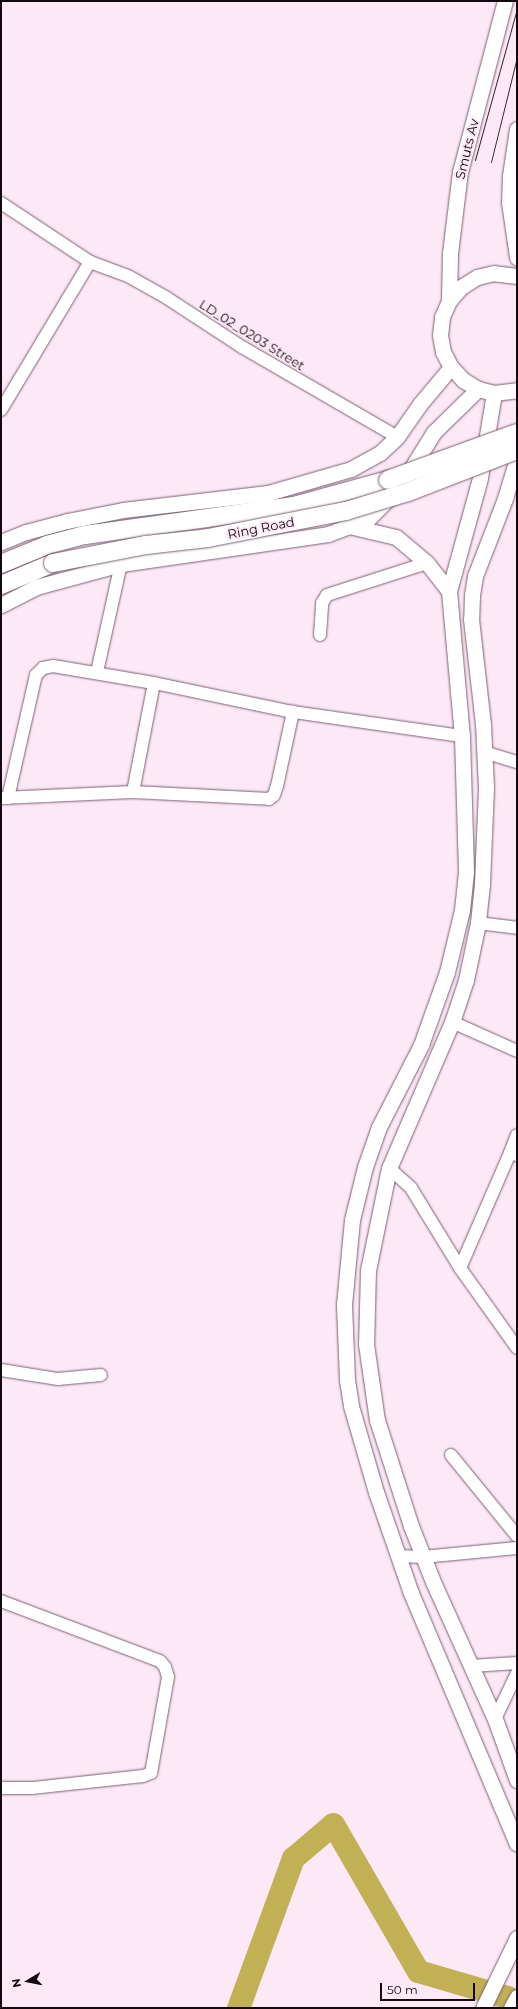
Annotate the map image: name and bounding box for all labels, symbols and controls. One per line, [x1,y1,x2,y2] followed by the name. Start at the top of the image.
[452,117,482,181] street label: Smuts Av
[196,296,308,374] street label: LD_02_0203 Street
[226,514,296,542] street label: Ring Road
[8,1961,48,2001] north arrow
[382,1975,477,2001] scale bar
[9,1977,24,1989] text: N
[387,1982,418,1997] text: 50 m

